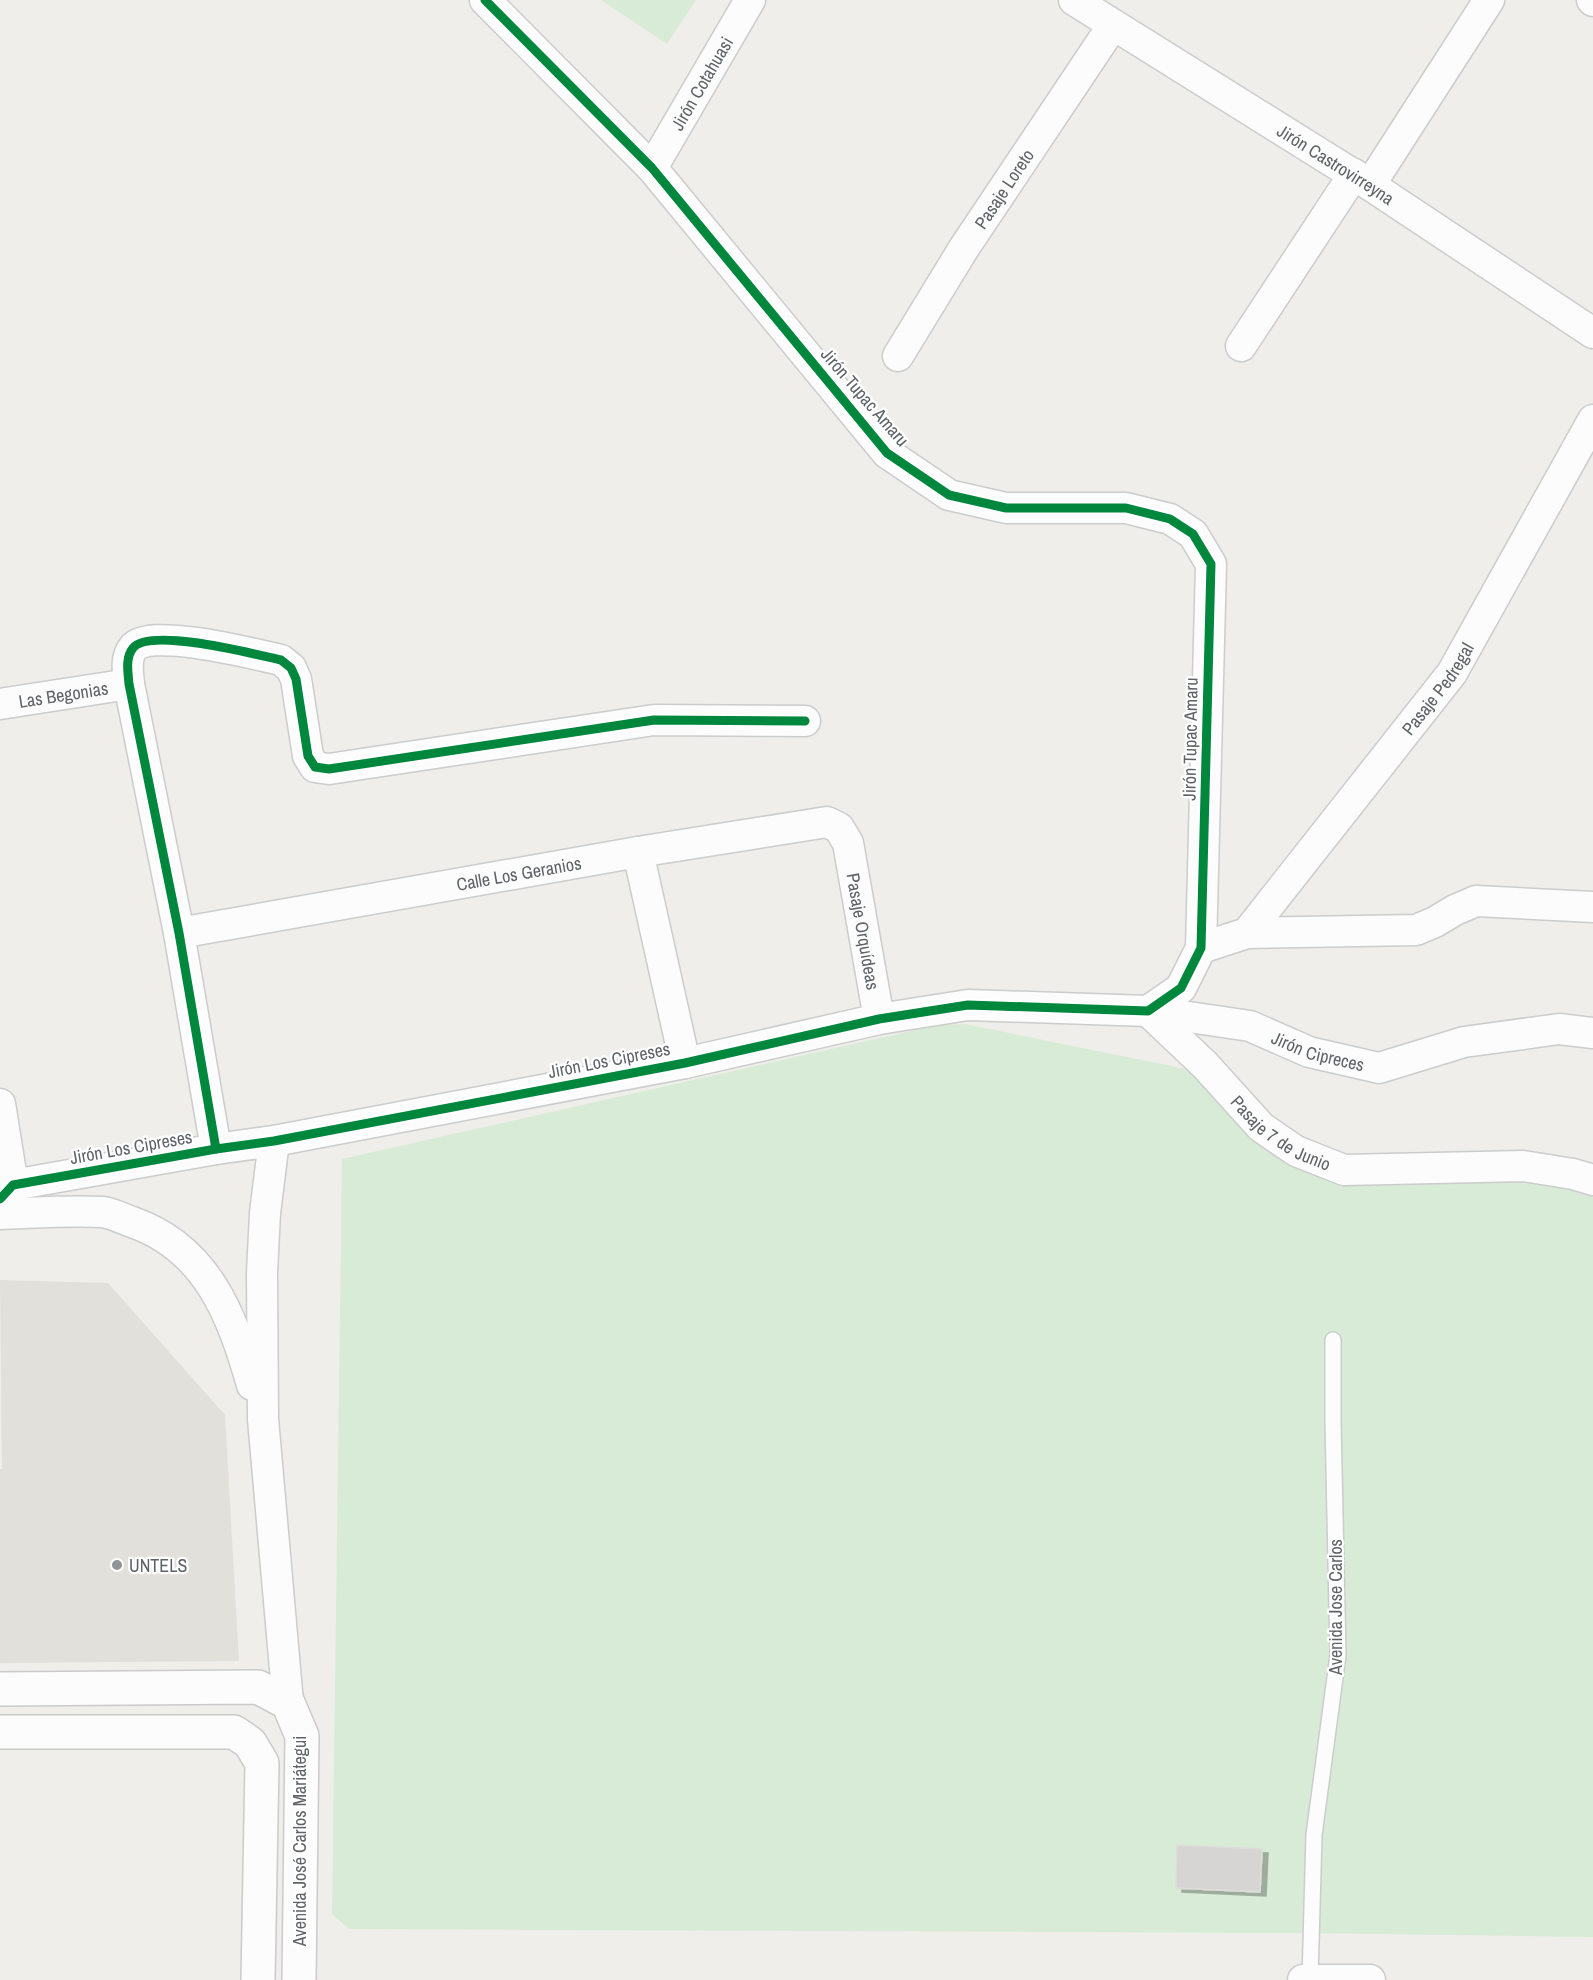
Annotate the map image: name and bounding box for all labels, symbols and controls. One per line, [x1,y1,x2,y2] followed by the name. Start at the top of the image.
[664,32,738,135] street label: Jirón Cotahuasi
[1273,118,1399,210] street label: Jirón Castrovirreyna
[968,144,1039,233] street label: Pasaje Loreto
[815,342,915,452] street label: Jirón Tupac Amaru
[1396,638,1479,740] street label: Pasaje Pedregal
[17,675,110,713] street label: Las Begonias
[1176,677,1204,801] street label: Jirón Tupac Amaru
[454,850,583,896] street label: Calle Los Geranios
[841,871,886,992] street label: Pasaje Orquídeas
[1268,1025,1367,1077] street label: Jirón Cipreces
[546,1036,672,1084] street label: Jirón Los Cipreses
[1225,1090,1335,1176] street label: Pasaje 7 de Junio
[68,1124,194,1170] street label: Jirón Los Cipreses
[1323,1539,1348,1676] street label: Avenida Jose Carlos
[129,1553,187,1578] place label: UNTELS
[110,1558,124,1572] marker: UNTELS
[287,1736,312,1947] street label: Avenida José Carlos Mariátegui

